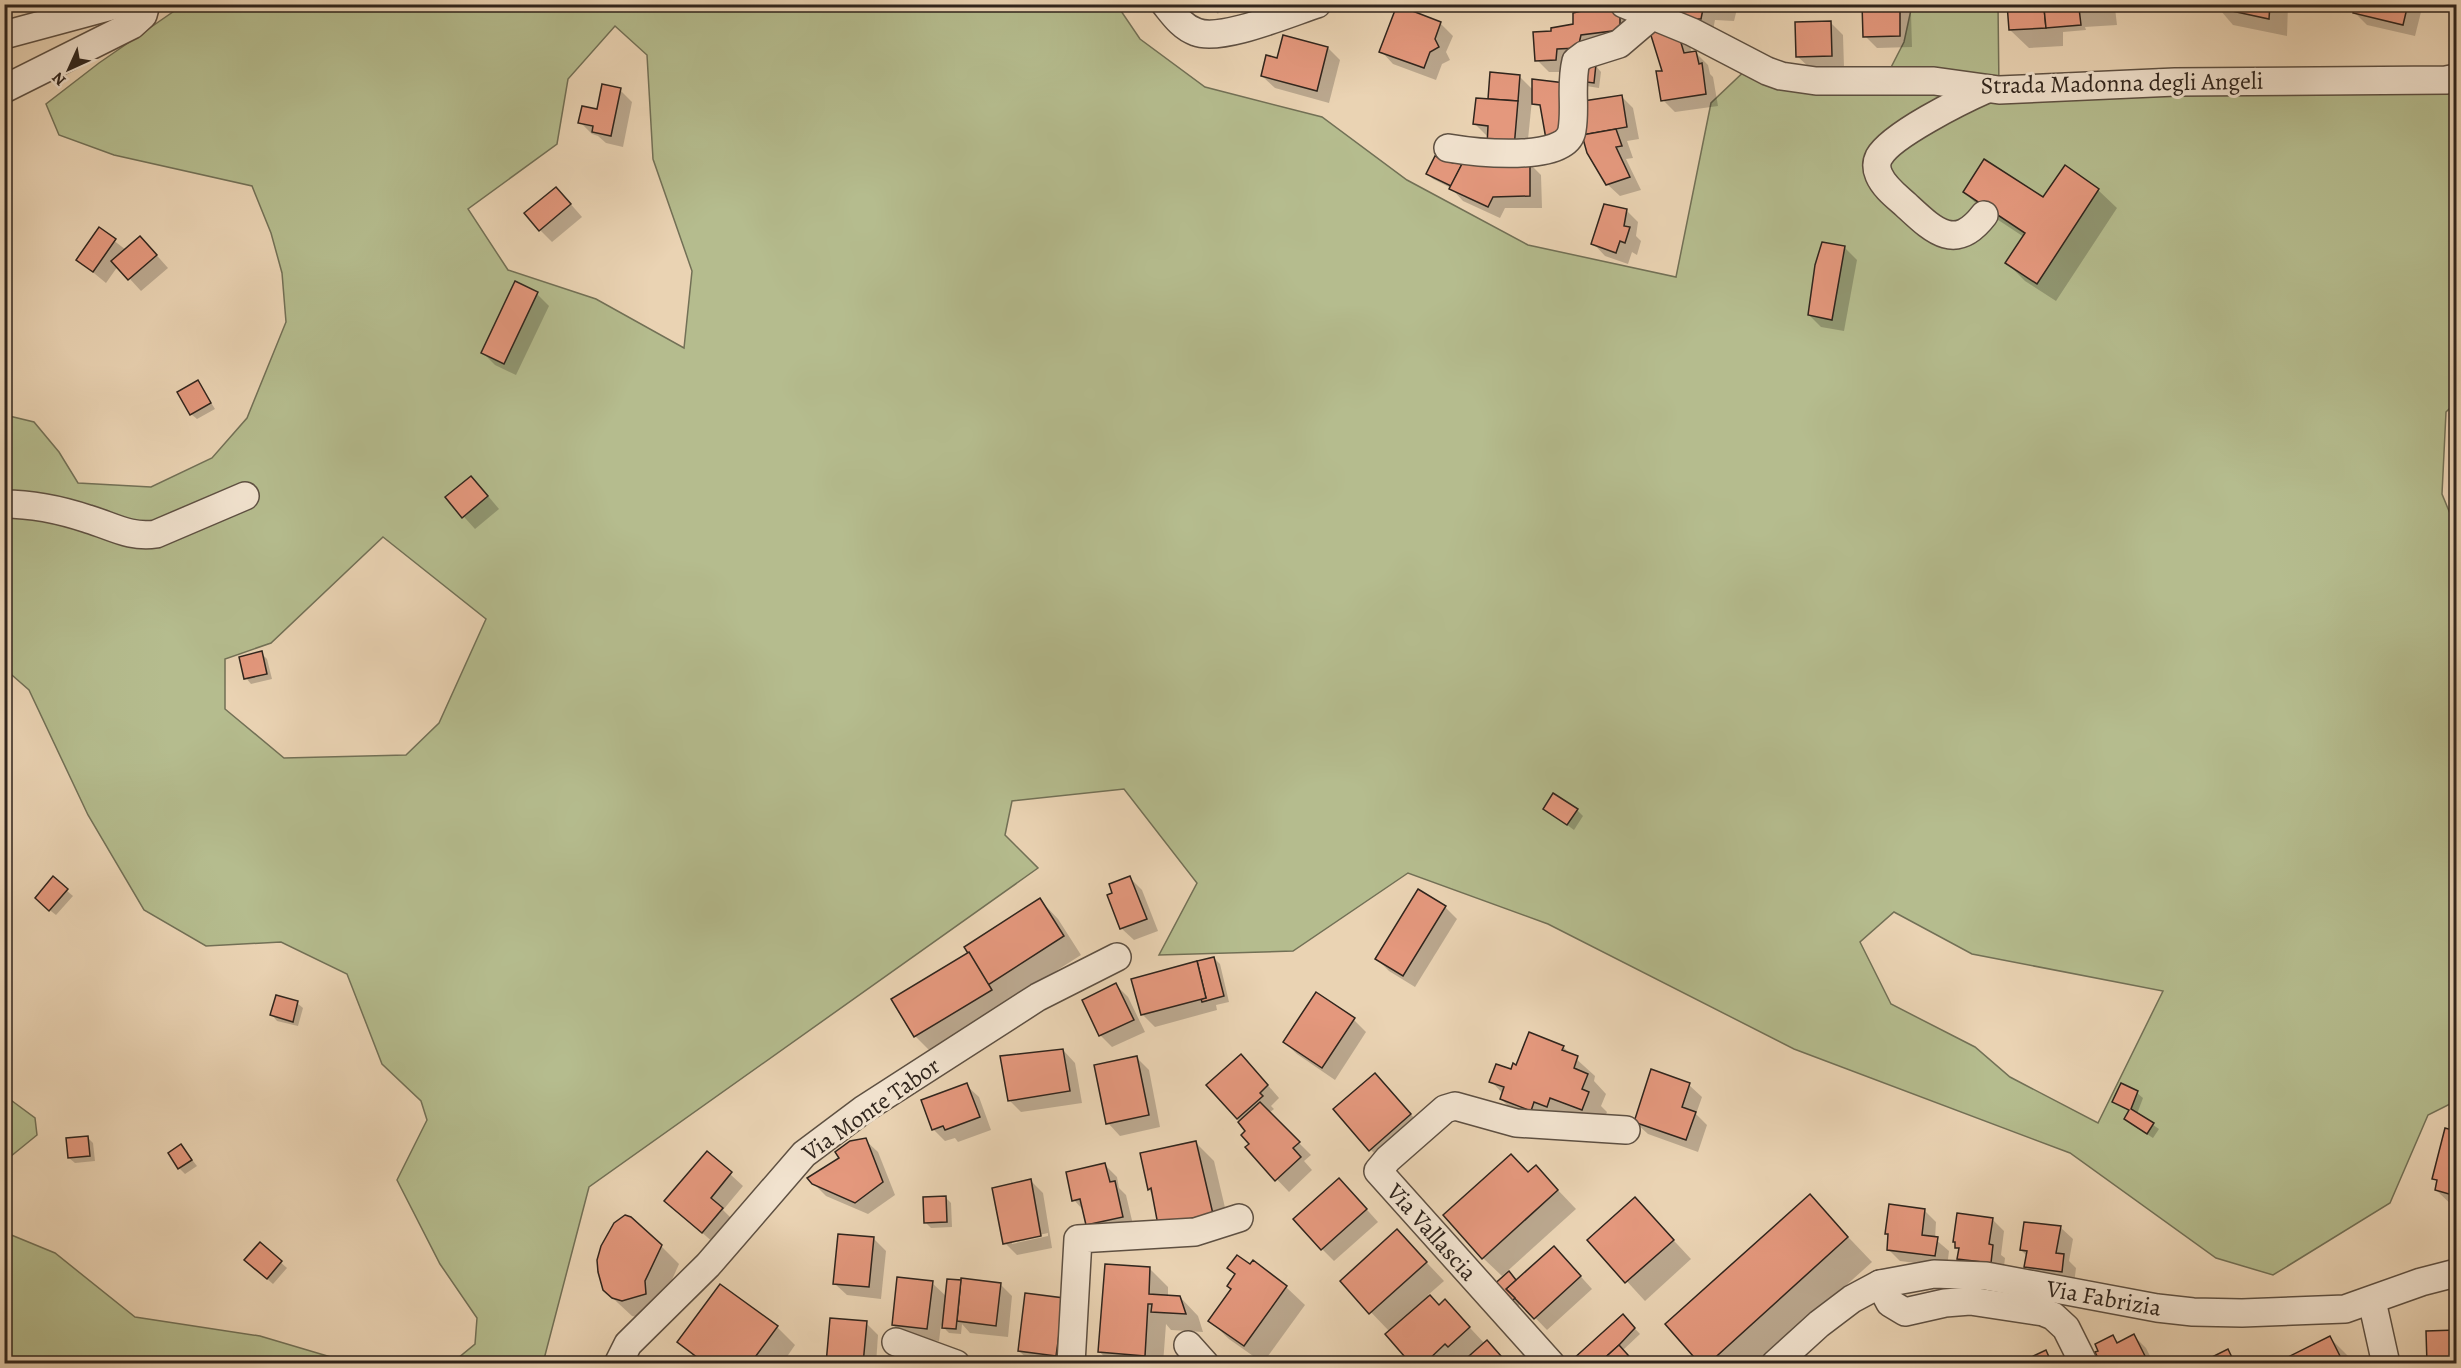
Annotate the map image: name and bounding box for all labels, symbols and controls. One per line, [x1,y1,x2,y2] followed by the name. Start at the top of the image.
[39,39,99,99] north arrow
[1980,65,2264,101] street label: Strada Madonna degli Angeli
[47,67,71,91] text: N
[795,1050,946,1169] street label: Via Monte Tabor
[1379,1176,1485,1288] street label: Via Vallascia
[2043,1272,2165,1324] street label: Via Fabrizia

